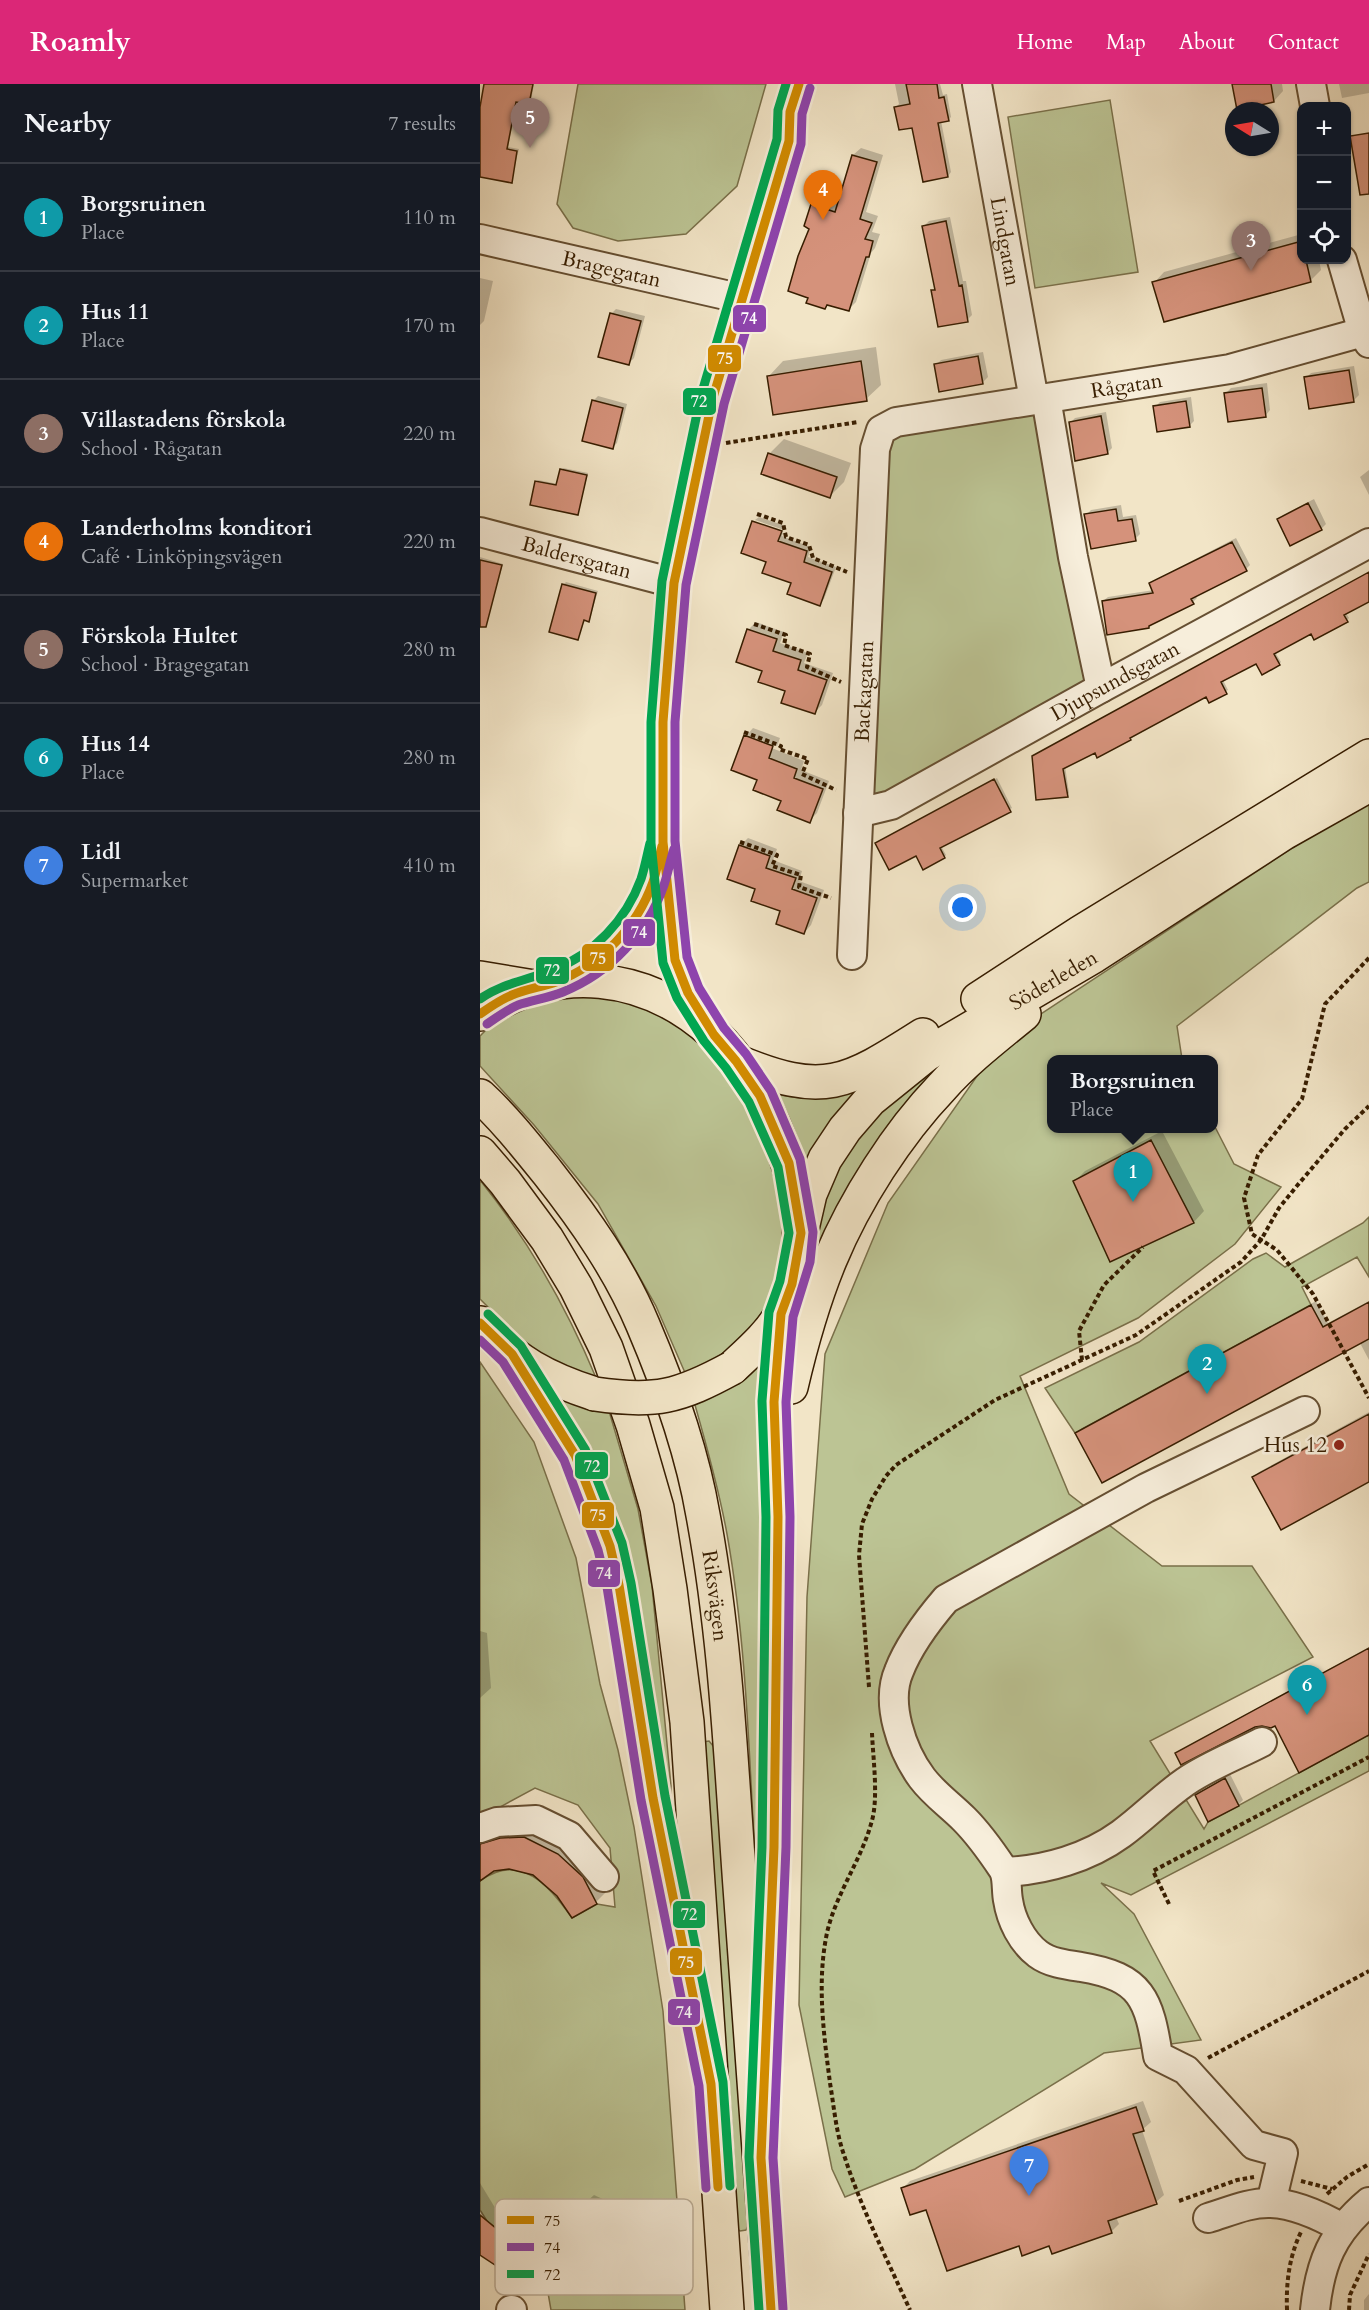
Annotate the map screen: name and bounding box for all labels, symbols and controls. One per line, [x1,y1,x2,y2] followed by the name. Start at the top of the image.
[30,23,131,61] text: Roamly
[1017,28,1073,57] text: Home
[1106,28,1146,57] text: Map
[1179,28,1235,57] text: About
[1268,28,1339,57] text: Contact
[511,98,550,148] pin: 5
[1225,102,1279,156] north arrow
[1297,102,1351,264] map controls
[1297,102,1351,156] button: +
[24,106,112,141] text: Nearby
[388,110,456,137] text: 7 results
[1297,156,1351,210] button: −
[804,170,842,220] pin: 4
[81,189,206,219] text: Borgsruinen
[983,194,1028,289] street label: Lindgatan
[38,204,49,231] text: 1
[403,204,456,231] text: 110 m
[1297,210,1351,264] button: locate
[81,219,125,246] text: Place
[1232,222,1270,271] pin: 3
[559,244,664,294] street label: Bragegatan
[81,297,150,327] text: Hus 11
[732,304,767,333] line badge: 74
[741,308,757,330] text: 74
[38,312,49,339] text: 2
[403,312,456,339] text: 170 m
[81,327,125,354] text: Place
[707,344,742,373] line badge: 75
[717,348,733,370] text: 75
[1089,365,1165,405] street label: Rågatan
[682,387,717,416] line badge: 72
[691,391,707,413] text: 72
[81,405,286,435] text: Villastadens förskola
[38,420,49,447] text: 3
[403,420,456,447] text: 220 m
[81,435,222,462] text: School · Rågatan
[81,513,312,543] text: Landerholms konditori
[38,528,49,555] text: 4
[403,528,456,555] text: 220 m
[519,529,635,586] street label: Baldersgatan
[81,543,283,570] text: Café · Linköpingsvägen
[81,621,238,651] text: Förskola Hultet
[1045,634,1185,728] street label: Djupsundsgatan
[38,636,49,663] text: 5
[403,636,456,663] text: 280 m
[847,640,881,743] street label: Backagatan
[81,651,250,678] text: School · Bragegatan
[81,729,150,759] text: Hus 14
[38,744,49,771] text: 6
[403,744,456,771] text: 280 m
[81,759,125,786] text: Place
[81,837,121,867] text: Lidl
[38,852,49,879] text: 7
[403,852,456,879] text: 410 m
[81,867,188,894] text: Supermarket
[948,893,977,922] your location
[622,918,656,947] line badge: 74
[631,922,647,944] text: 74
[581,943,615,972] line badge: 75
[1004,943,1103,1017] street label: Söderleden
[590,948,606,970] text: 75
[535,956,570,985] line badge: 72
[544,960,560,982] text: 72
[1047,1055,1218,1133] popup
[1070,1066,1195,1096] text: Borgsruinen
[1070,1096,1114,1123] text: Place
[1114,1152,1152,1202] pin: 1
[1188,1344,1226,1394] pin: 2
[1264,1431,1327,1460] place label: Hus 12
[1332,1438,1346,1452] marker: Hus 12
[574,1451,609,1480] line badge: 72
[584,1456,600,1478] text: 72
[581,1501,615,1529] line badge: 75
[590,1505,606,1527] text: 75
[695,1548,736,1643] street label: Riksvägen
[587,1559,621,1588] line badge: 74
[596,1563,612,1585] text: 74
[1288,1666,1326,1715] pin: 6
[672,1900,706,1929] line badge: 72
[681,1904,697,1926] text: 72
[669,1947,703,1976] line badge: 75
[678,1952,694,1974] text: 75
[667,1998,701,2026] line badge: 74
[676,2002,692,2024] text: 74
[1010,2146,1048,2196] pin: 7
[495,2199,693,2295] legend
[544,2210,560,2232] text: 75
[544,2237,560,2259] text: 74
[544,2264,560,2286] text: 72

